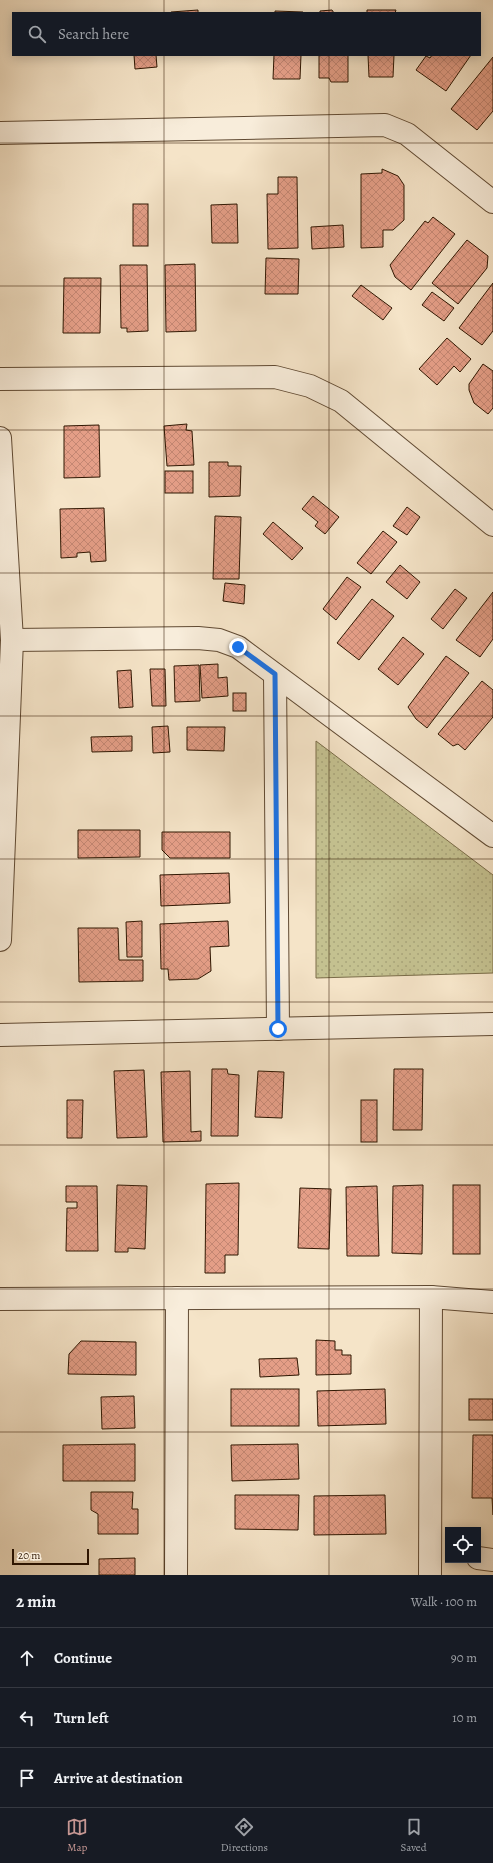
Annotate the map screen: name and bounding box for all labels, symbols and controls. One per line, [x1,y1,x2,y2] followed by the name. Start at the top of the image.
[12,12,481,56] search box
[26,23,48,45] icon: search
[58,24,129,44] text: Search here
[229,638,247,656] route end
[269,1020,287,1038] route start
[445,1527,481,1563] map controls
[445,1527,481,1563] button: locate
[12,1547,89,1566] scale bar
[18,1548,40,1563] text: 20 m
[16,1590,56,1613] text: 2 min
[411,1593,477,1610] text: Walk · 100 m
[16,1647,38,1669] icon: ahead
[54,1648,112,1668] text: Continue
[451,1649,477,1666] text: 90 m
[16,1707,38,1729] icon: left
[54,1708,109,1728] text: Turn left
[452,1709,477,1726] text: 10 m
[16,1767,38,1789] icon: arrive
[54,1768,183,1788] text: Arrive at destination
[66,1816,88,1855] tab: Map
[221,1816,268,1855] tab: Directions
[401,1816,427,1855] tab: Saved

